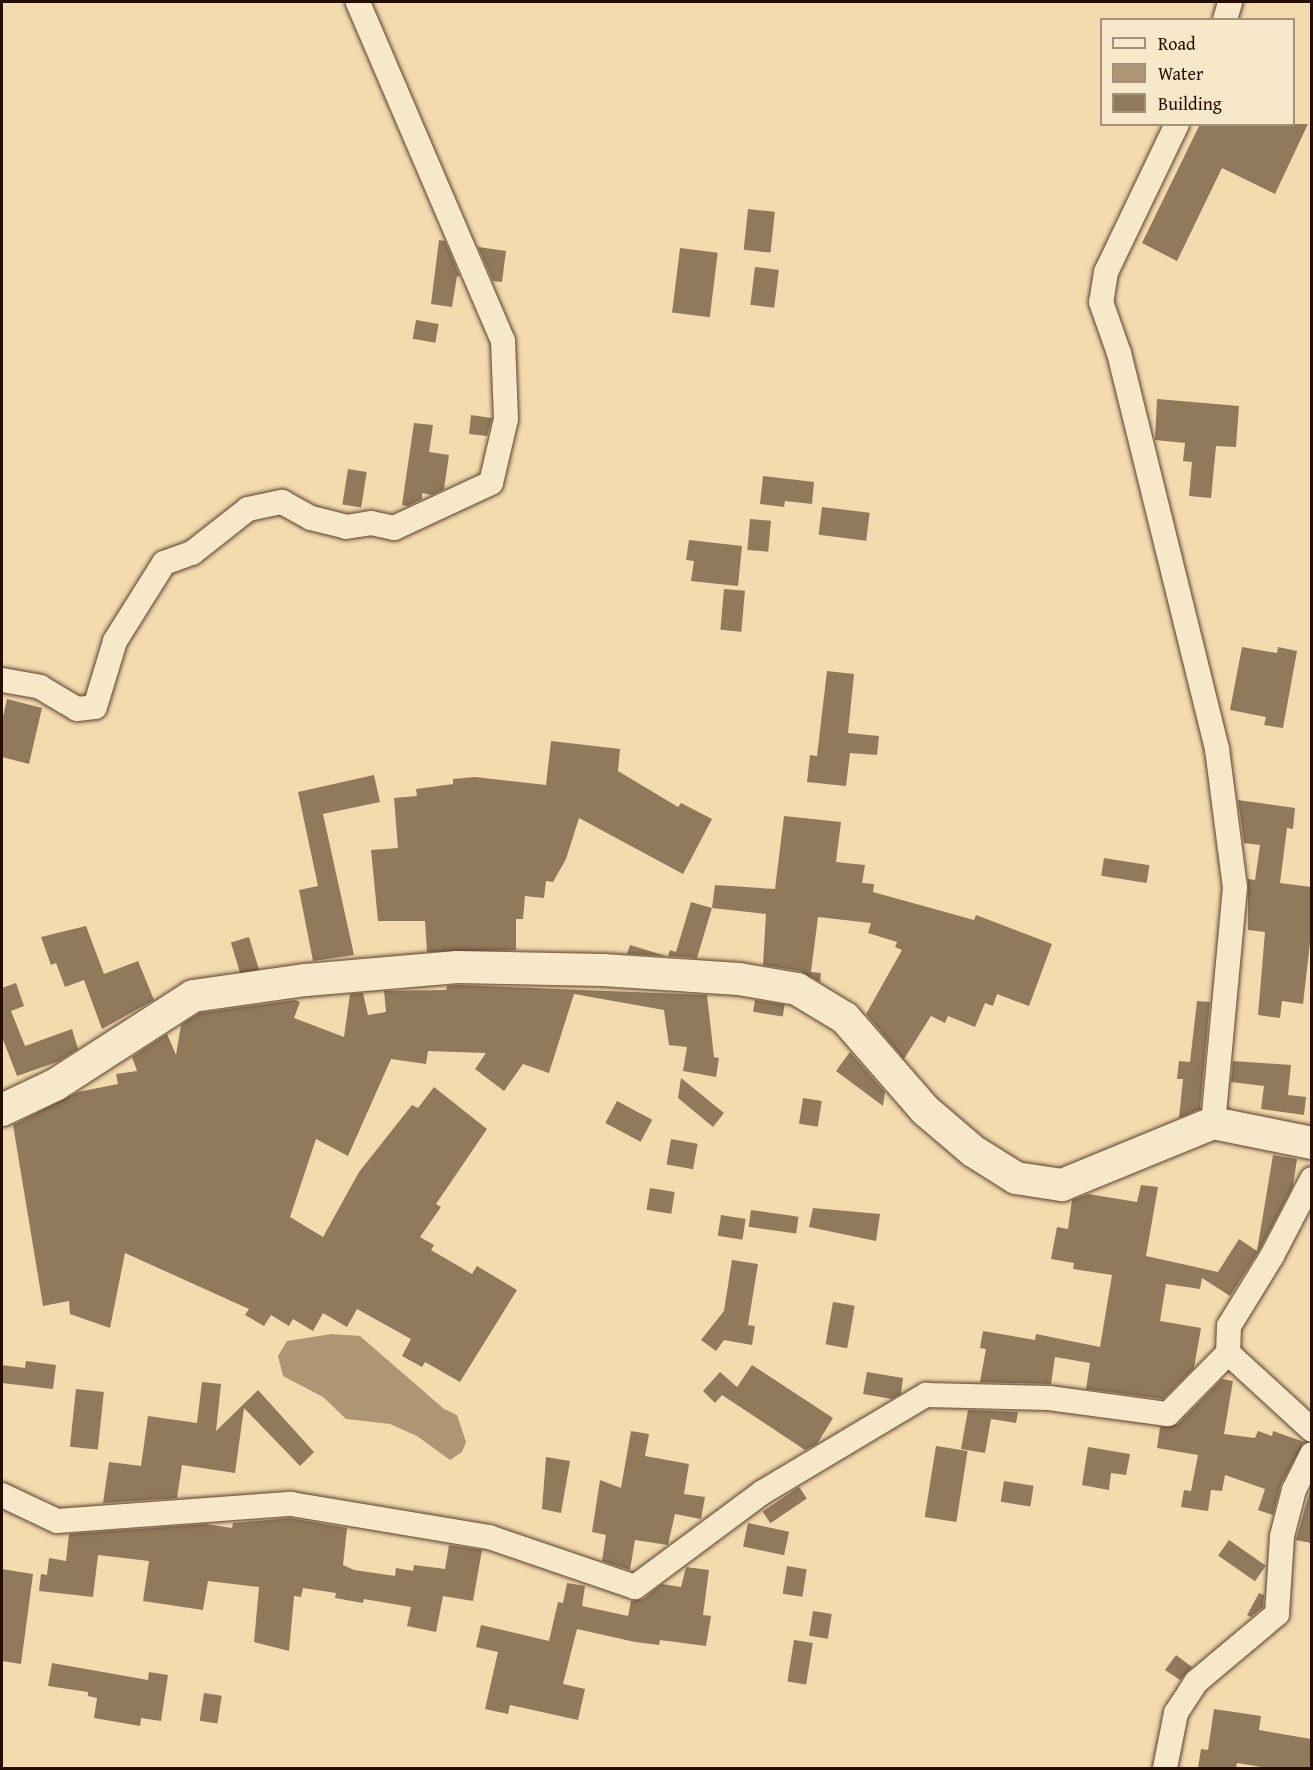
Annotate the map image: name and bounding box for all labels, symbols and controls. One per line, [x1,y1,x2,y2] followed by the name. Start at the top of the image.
[1100,18,1295,126] legend
[1158,30,1196,57] text: Road
[1158,60,1203,87] text: Water
[1158,90,1222,117] text: Building

